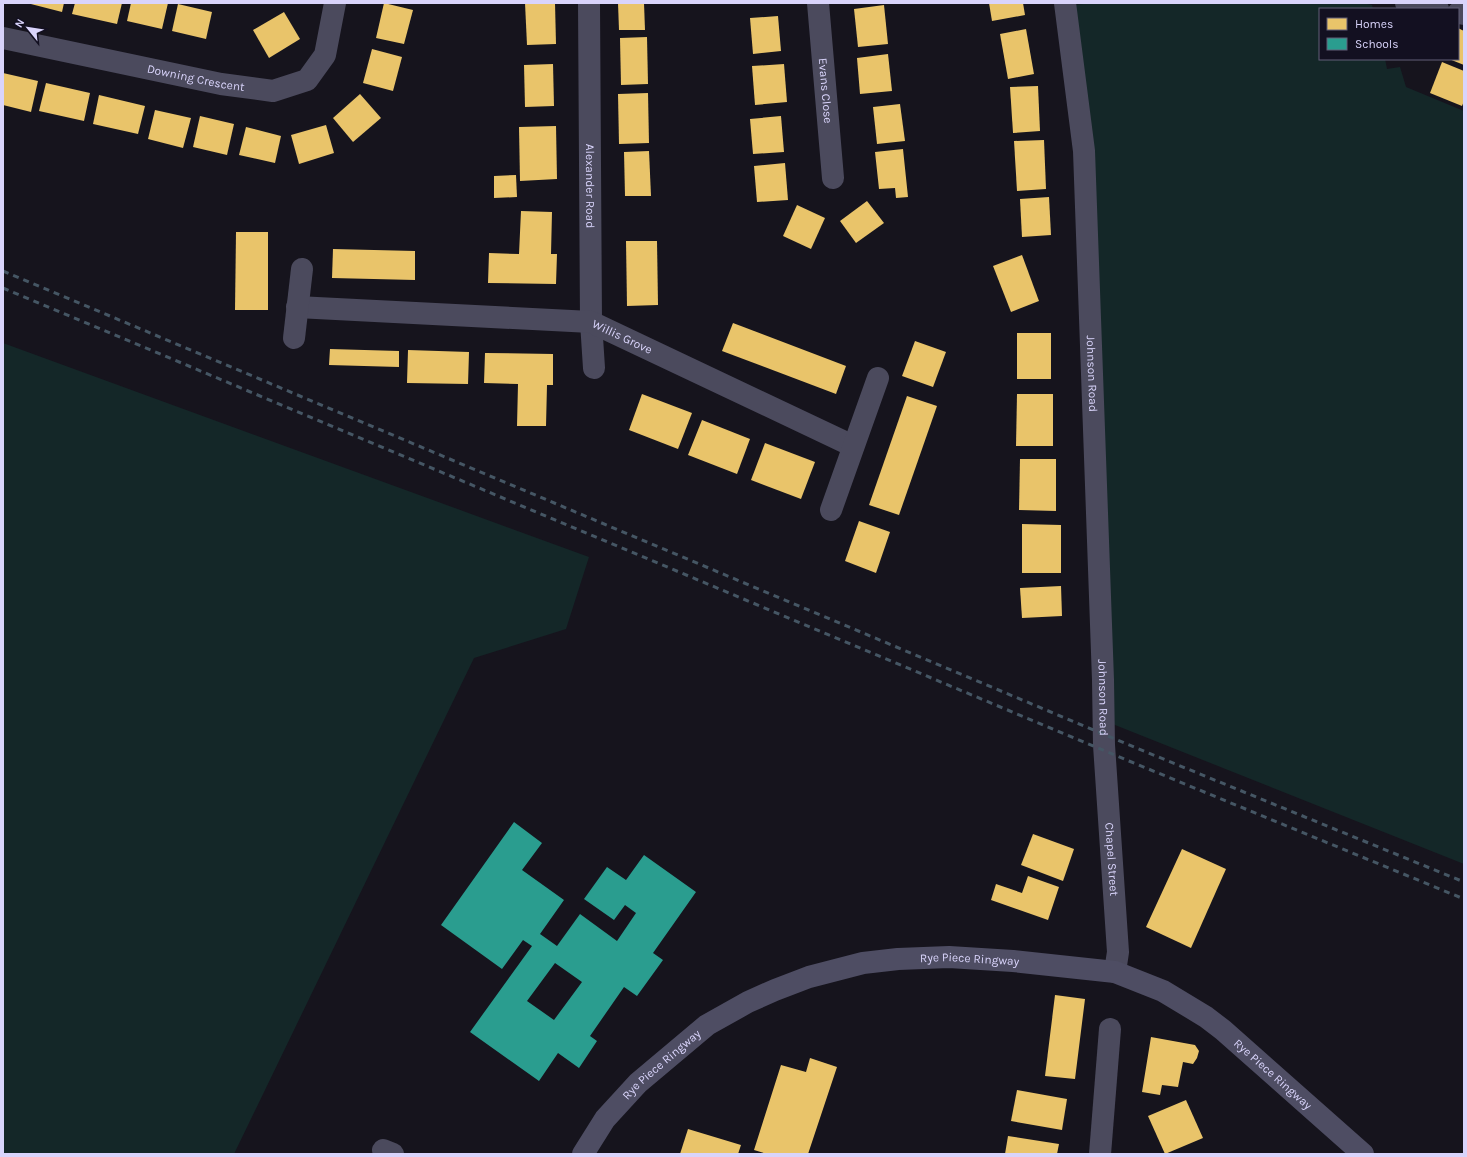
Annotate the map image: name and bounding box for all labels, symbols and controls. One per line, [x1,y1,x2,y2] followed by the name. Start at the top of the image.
[8,8,48,48] north arrow
[1319,8,1459,60] legend
[12,17,27,30] text: N
[1355,17,1393,31] text: Homes
[1355,37,1398,51] text: Schools
[816,57,835,124] street label: Evans Close
[146,62,246,94] street label: Downing Crescent
[583,144,597,228] street label: Alexander Road
[590,317,655,357] street label: Willis Grove
[1084,335,1100,412] street label: Johnson Road
[1095,659,1111,736] street label: Johnson Road
[1102,822,1121,897] street label: Chapel Street
[920,950,1020,969] street label: Rye Piece Ringway
[619,1026,704,1102] street label: Rye Piece Ringway
[1231,1036,1315,1113] street label: Rye Piece Ringway

